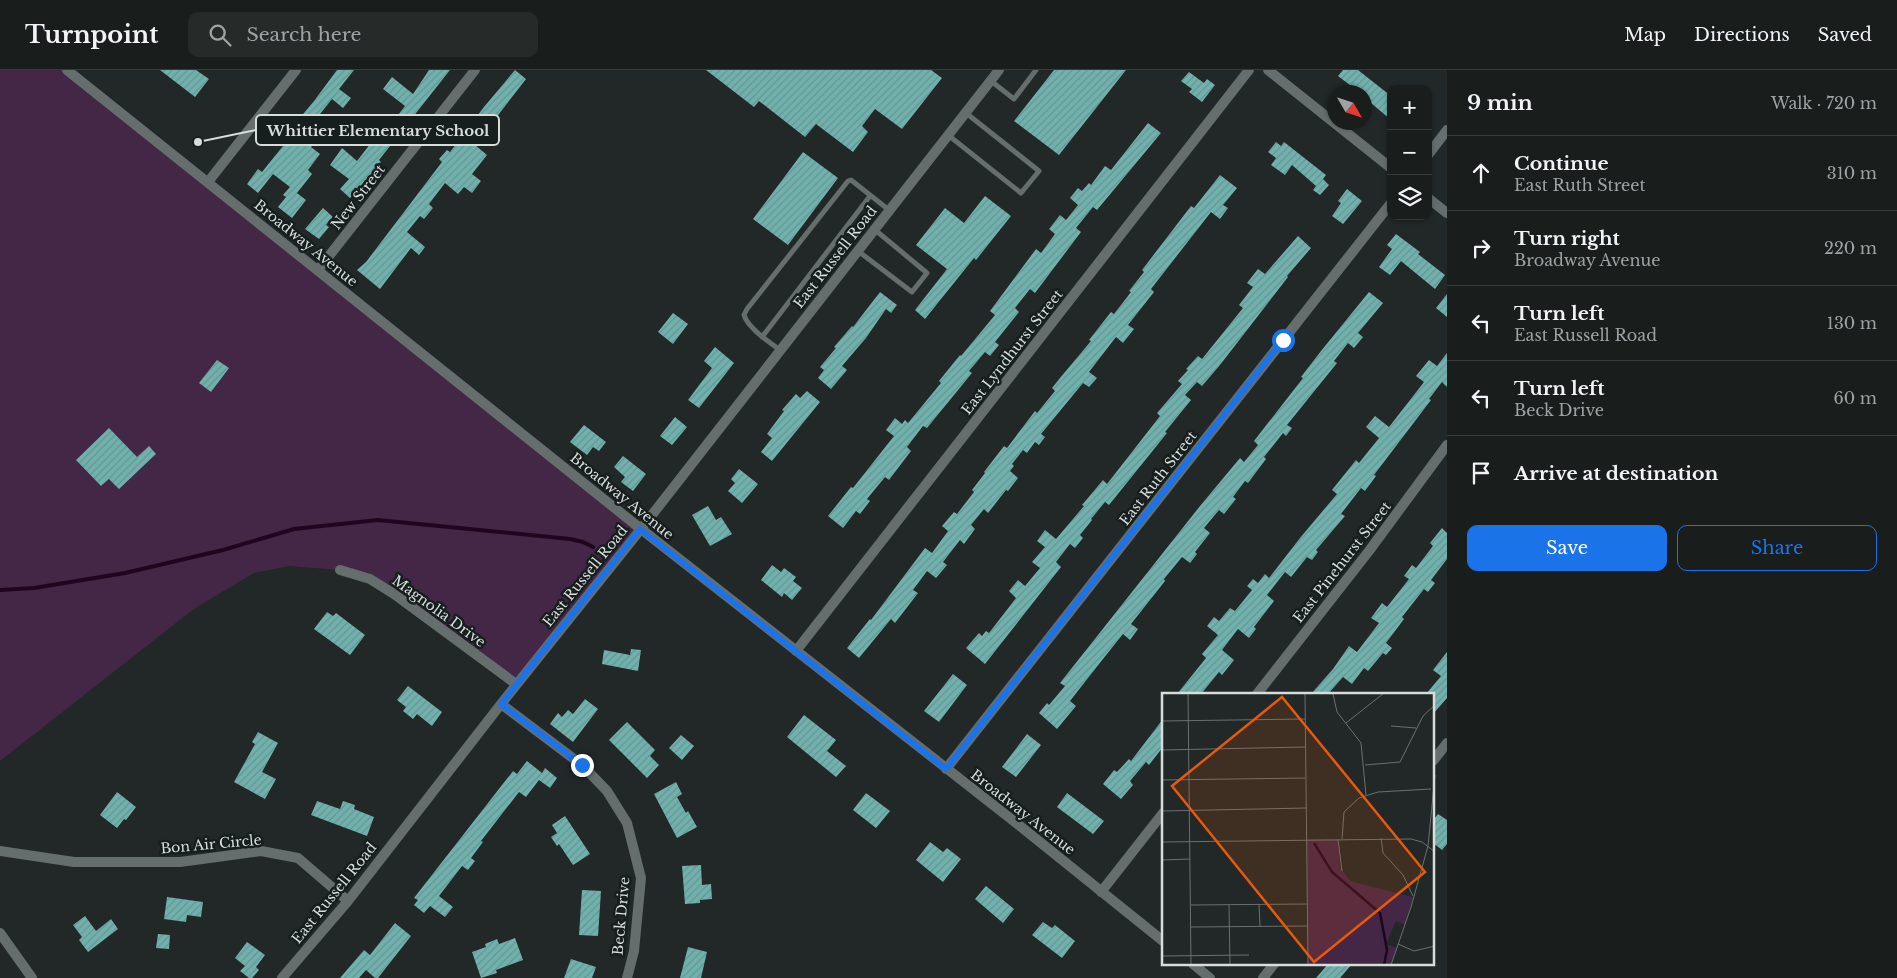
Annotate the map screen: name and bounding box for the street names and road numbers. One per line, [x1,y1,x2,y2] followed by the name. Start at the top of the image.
[327,160,389,233] street label: New Street
[251,196,361,290] street label: Broadway Avenue
[789,202,881,312] street label: East Russell Road
[957,285,1067,418] street label: East Lyndhurst Street
[1115,427,1201,529] street label: East Ruth Street
[567,449,677,543] street label: Broadway Avenue
[1289,497,1395,626] street label: East Pinehurst Street
[539,521,632,630] street label: East Russell Road
[389,571,489,651] street label: Magnolia Drive
[967,765,1079,859] street label: Broadway Avenue
[160,831,262,857] street label: Bon Air Circle
[288,838,381,947] street label: East Russell Road
[609,876,633,956] street label: Beck Drive

